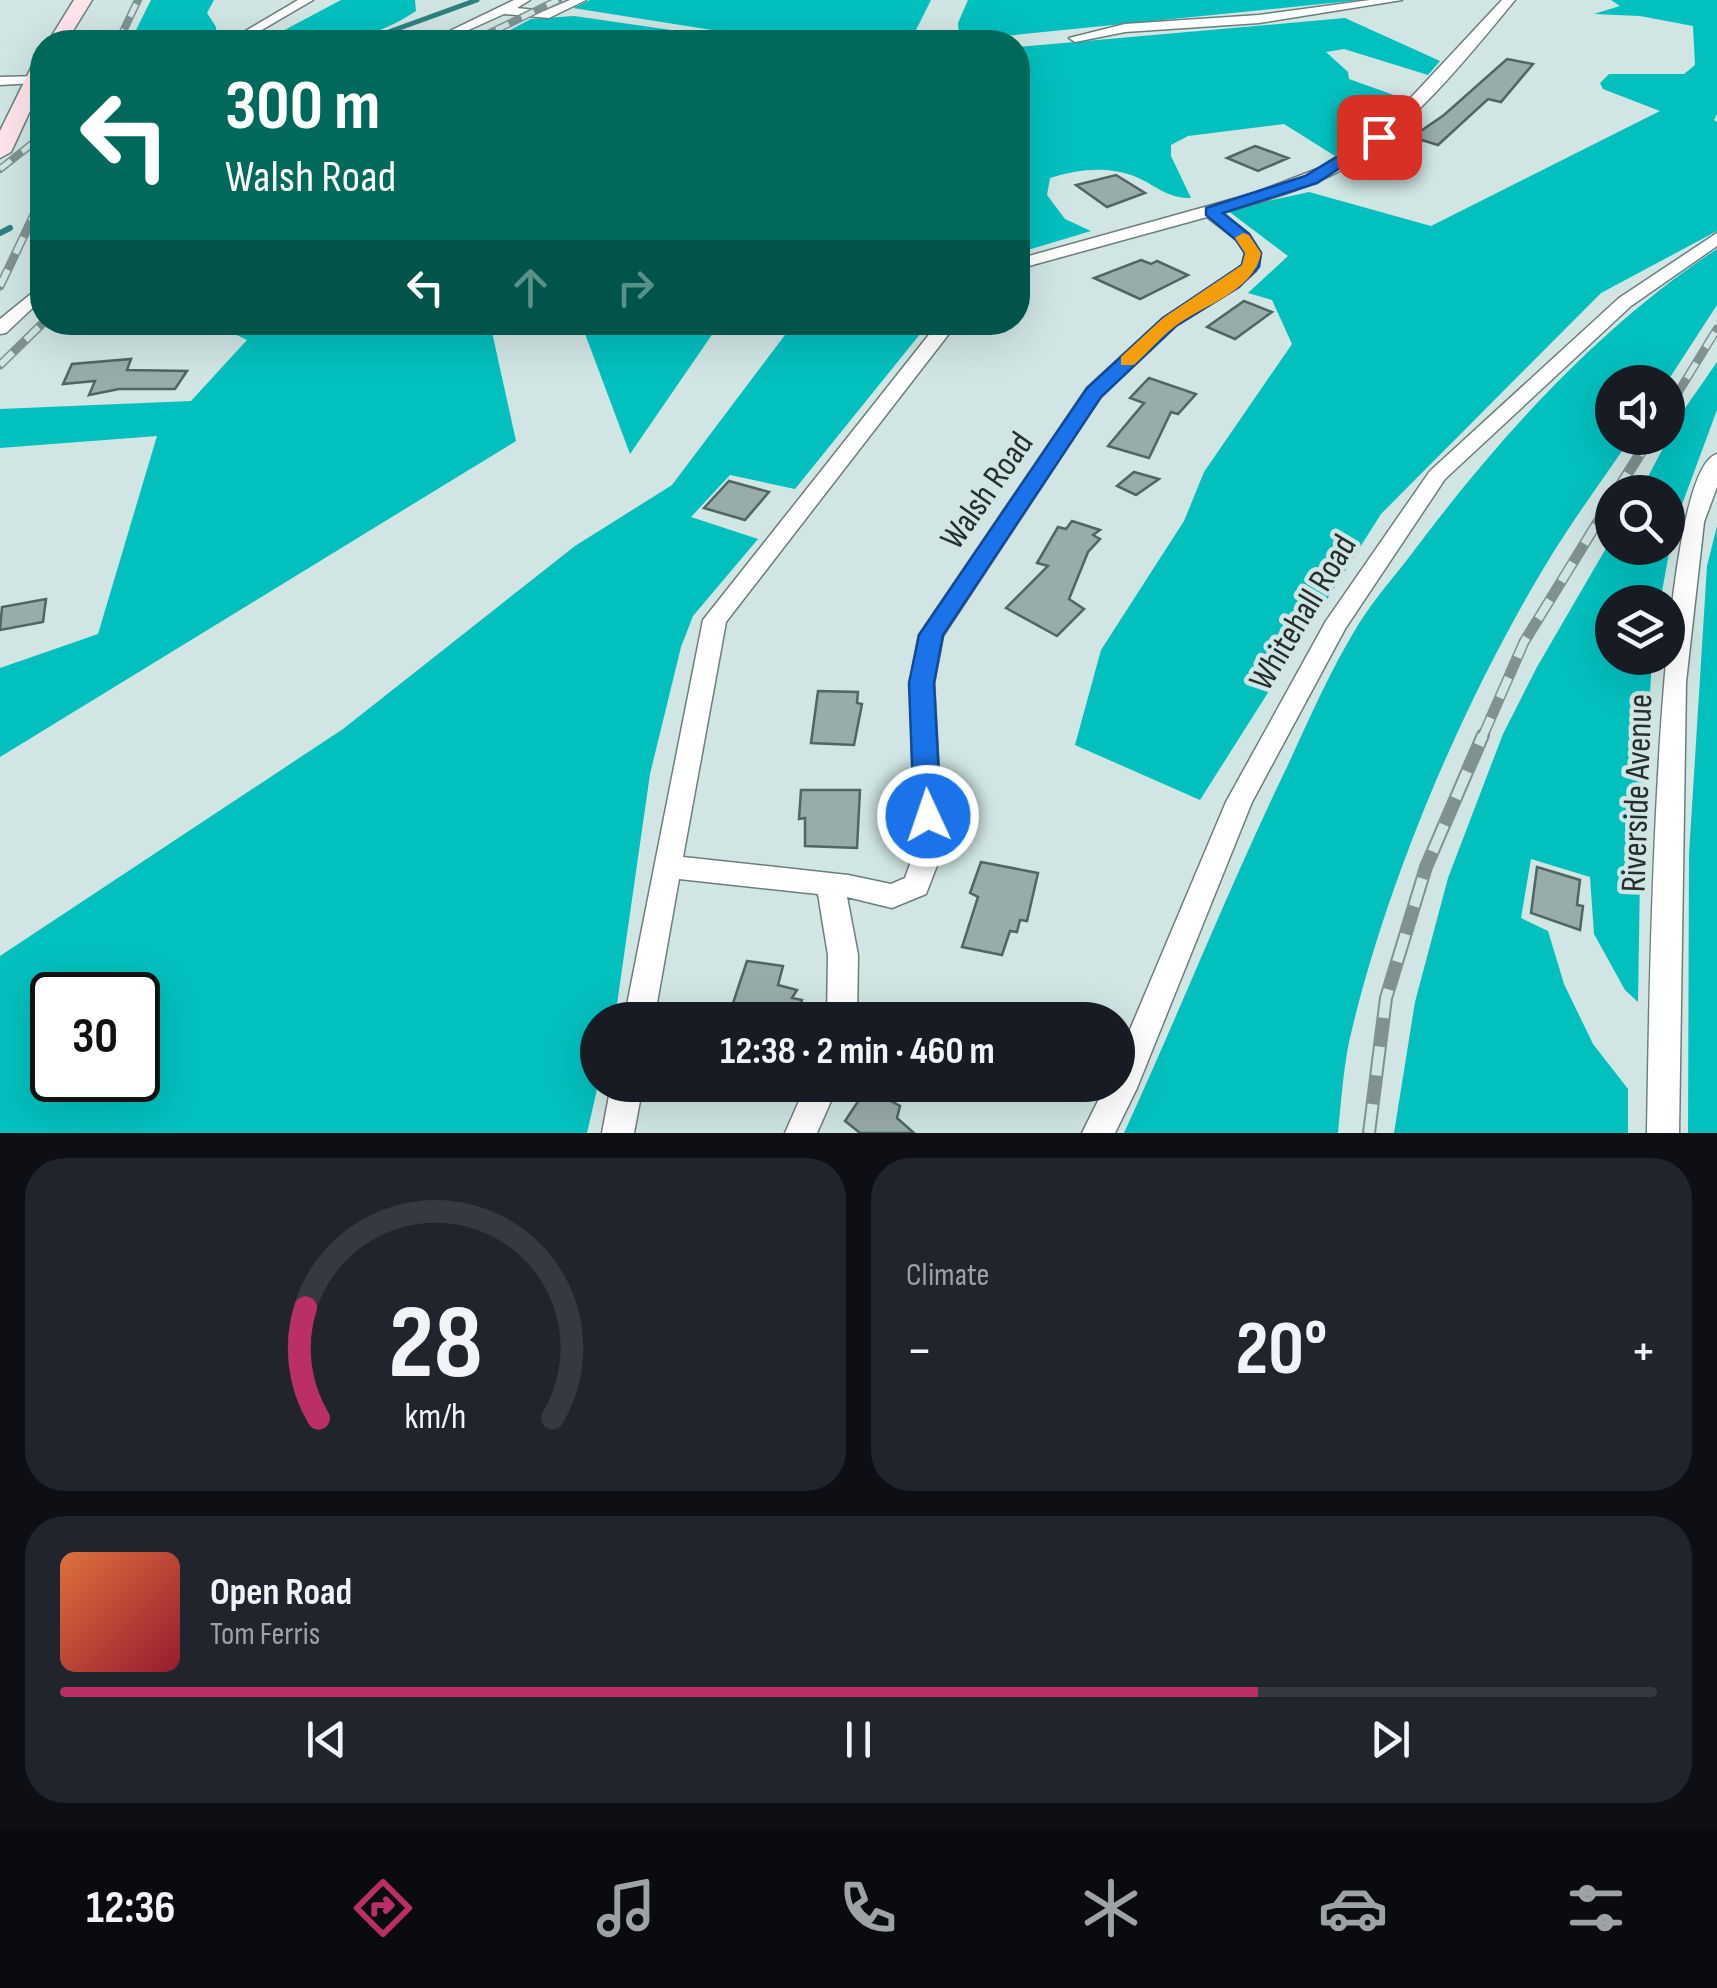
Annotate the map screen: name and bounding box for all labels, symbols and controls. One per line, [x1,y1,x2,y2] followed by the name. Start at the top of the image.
[225,65,380,149] text: 300 m
[60,70,190,200] icon: left
[1337,95,1422,180] pin
[1352,110,1407,165] icon: arrive
[225,150,396,205] text: Walsh Road
[398,260,453,315] icon: left
[503,260,558,315] icon: ahead
[608,260,663,315] icon: right
[1595,365,1685,675] map controls
[1595,365,1685,455] button: sound
[931,424,1043,558] street label: Walsh Road
[1595,475,1685,565] button: search
[1240,527,1367,698] street label: Whitehall Road
[1595,585,1685,675] button: layers
[1613,693,1662,893] street label: Riverside Avenue
[876,764,980,868] position arrow
[30,972,160,1102] speed limit sign: 30
[720,1029,995,1074] text: 12:38 · 2 min · 460 m
[906,1256,989,1295] text: Climate
[388,1282,483,1407] text: 28
[1235,1305,1328,1396] text: 20°
[906,1318,933,1385] text: −
[1630,1318,1657,1385] text: +
[405,1396,466,1439] text: km/h
[210,1570,352,1615] text: Open Road
[210,1615,320,1654] text: Tom Ferris
[299,1712,354,1767] icon: previous
[831,1712,886,1767] icon: pause
[1363,1712,1418,1767] icon: next
[348,1873,418,1943] icon: directions
[591,1873,661,1943] icon: music
[833,1873,903,1943] icon: phone
[1076,1873,1146,1943] icon: climate
[1318,1873,1388,1943] icon: car
[1561,1873,1631,1943] icon: filters
[86,1881,176,1936] text: 12:36

